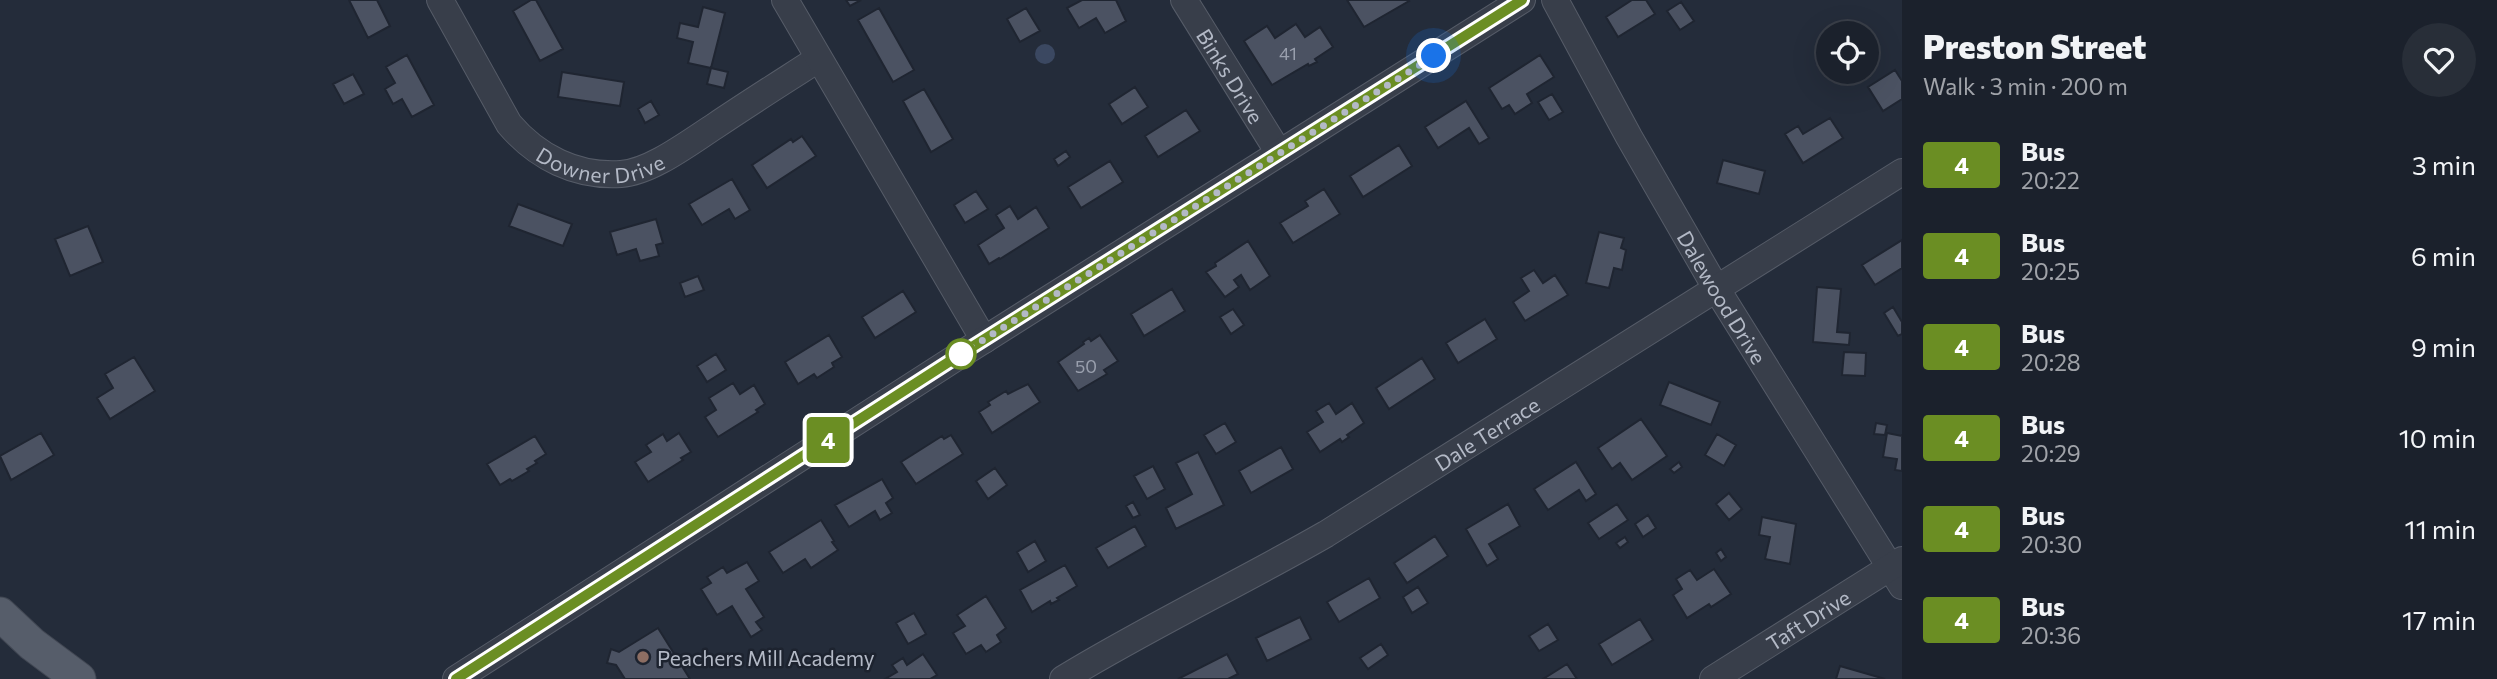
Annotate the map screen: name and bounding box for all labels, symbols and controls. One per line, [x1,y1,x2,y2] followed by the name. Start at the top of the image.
[1816,21,1879,84] map controls
[1816,21,1879,84] button: locate
[2402,23,2476,97] button: heart
[1192,24,1270,128] street label: Binks Drive
[1923,25,2147,66] text: Preston Street
[1416,38,1451,73] your location
[1279,42,1297,64] house number: 41
[1923,72,2128,100] text: Walk · 3 min · 200 m
[2021,135,2065,166] text: Bus
[532,141,668,187] street label: Downer Drive
[2412,149,2476,180] text: 3 min
[1954,150,1969,179] text: 4
[2021,166,2080,194] text: 20:22
[1673,226,1772,368] street label: Dalewood Drive
[2021,226,2065,257] text: Bus
[2411,240,2476,271] text: 6 min
[1954,241,1969,270] text: 4
[2021,257,2080,285] text: 20:25
[2021,317,2065,348] text: Bus
[2411,331,2476,362] text: 9 min
[1954,332,1969,361] text: 4
[946,339,976,369] unlabelled marker
[2021,348,2081,376] text: 20:28
[1075,355,1097,377] house number: 50
[1430,391,1544,475] street label: Dale Terrace
[2021,408,2065,439] text: Bus
[805,417,851,463] line badge: 4
[2399,422,2476,453] text: 10 min
[1954,423,1969,452] text: 4
[821,425,835,454] text: 4
[2021,439,2081,467] text: 20:29
[2021,499,2065,530] text: Bus
[2405,513,2476,544] text: 11 min
[1954,514,1969,543] text: 4
[2021,530,2082,558] text: 20:30
[1761,584,1854,655] street label: Taft Drive
[2021,590,2065,621] text: Bus
[2402,604,2476,635] text: 17 min
[1954,605,1969,634] text: 4
[2021,621,2081,649] text: 20:36
[657,645,875,670] place label: Peachers Mill Academy
[635,649,651,665] marker: Peachers Mill Academy

